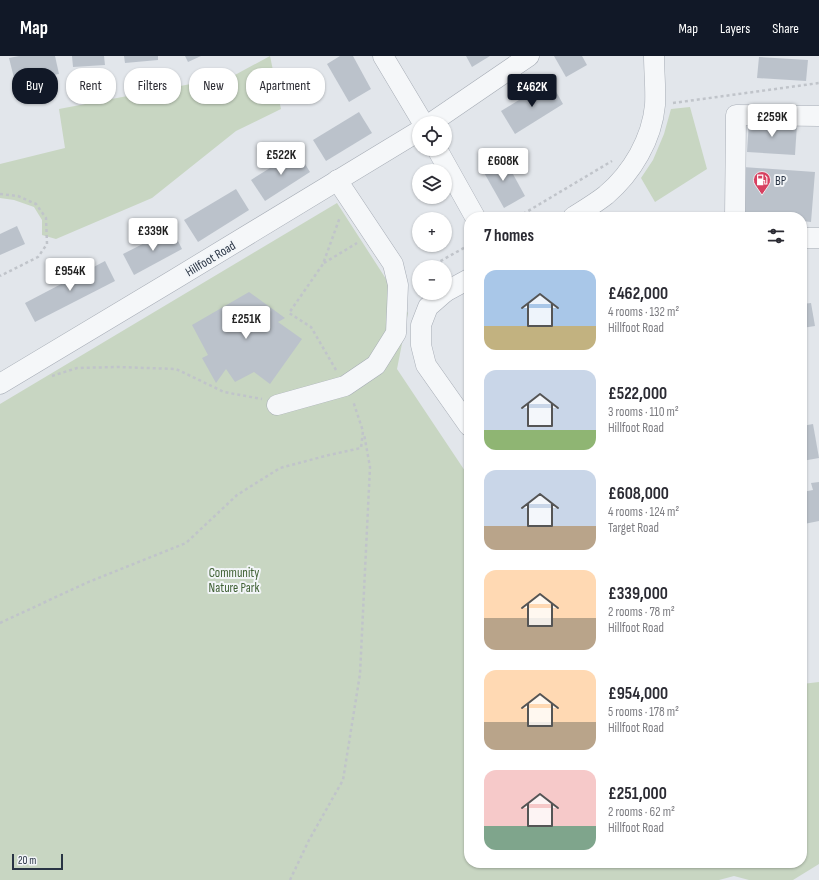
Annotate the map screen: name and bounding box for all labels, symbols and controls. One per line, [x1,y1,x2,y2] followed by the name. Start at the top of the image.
[20,17,48,40] text: Map
[678,20,698,37] text: Map
[720,20,750,37] text: Layers
[772,20,799,37] text: Share
[12,68,58,104] chip: Buy
[66,68,116,104] chip: Rent
[124,68,181,104] chip: Filters
[189,68,238,104] chip: New
[246,68,325,104] chip: Apartment
[504,74,560,108] pin: £462K
[517,79,547,95] text: £462K
[744,104,800,138] pin: £259K
[757,109,787,125] text: £259K
[412,116,452,300] map controls
[412,116,452,156] button: locate
[253,142,309,176] pin: £522K
[266,147,296,163] text: £522K
[475,148,531,182] pin: £608K
[487,153,519,169] text: £608K
[412,164,452,204] button: layers
[752,170,772,195] fuel station icon: BP
[775,173,787,189] place label: BP
[412,212,452,252] button: +
[125,218,181,252] pin: £339K
[138,223,168,239] text: £339K
[765,225,787,247] icon: filters
[484,226,534,246] text: 7 homes
[182,238,239,280] street label: Hillfoot Road
[42,258,98,292] pin: £954K
[412,260,452,300] button: −
[55,263,86,279] text: £954K
[608,284,668,304] text: £462,000
[516,286,564,334] icon: home
[608,304,679,320] text: 4 rooms · 132 m²
[218,306,274,340] pin: £251K
[231,311,261,327] text: £251K
[608,320,664,336] text: Hillfoot Road
[608,384,667,404] text: £522,000
[516,386,564,434] icon: home
[608,404,679,420] text: 3 rooms · 110 m²
[608,420,664,436] text: Hillfoot Road
[608,484,669,504] text: £608,000
[516,486,564,534] icon: home
[608,504,679,520] text: 4 rooms · 124 m²
[608,520,659,536] text: Target Road
[209,565,259,596] park label: Community Nature Park
[608,584,668,604] text: £339,000
[516,586,564,634] icon: home
[608,604,675,620] text: 2 rooms · 78 m²
[608,620,664,636] text: Hillfoot Road
[608,684,668,704] text: £954,000
[516,686,564,734] icon: home
[608,704,679,720] text: 5 rooms · 178 m²
[608,720,664,736] text: Hillfoot Road
[608,784,667,804] text: £251,000
[516,786,564,834] icon: home
[608,804,675,820] text: 2 rooms · 62 m²
[608,820,664,836] text: Hillfoot Road
[12,852,63,871] scale bar
[18,854,36,867] text: 20 m

